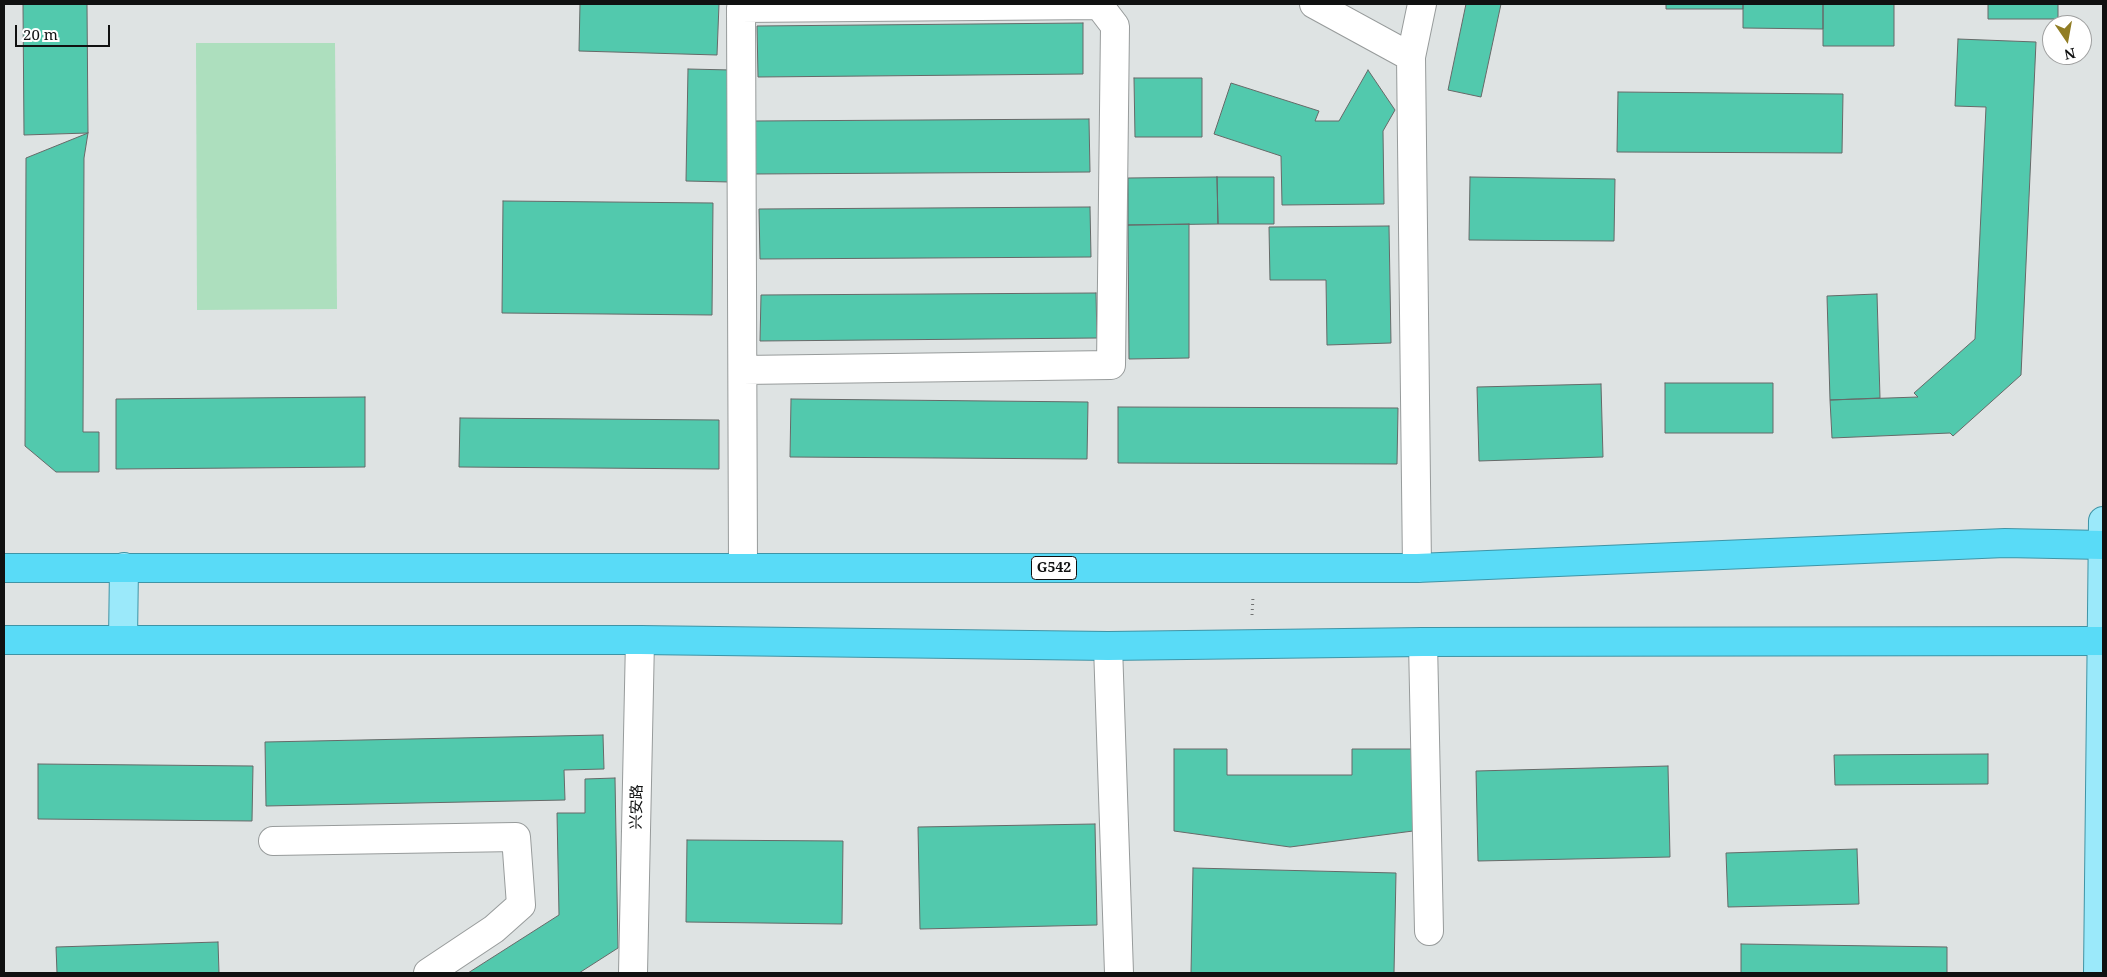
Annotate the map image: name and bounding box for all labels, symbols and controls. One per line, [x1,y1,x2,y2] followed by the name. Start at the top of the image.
[18,15,112,47] scale bar
[2042,15,2092,65] north arrow
[23,24,58,44] text: 20 m
[2063,44,2077,65] text: N
[1032,556,1076,580] road number: G542
[628,784,646,830] street label: 兴安路

